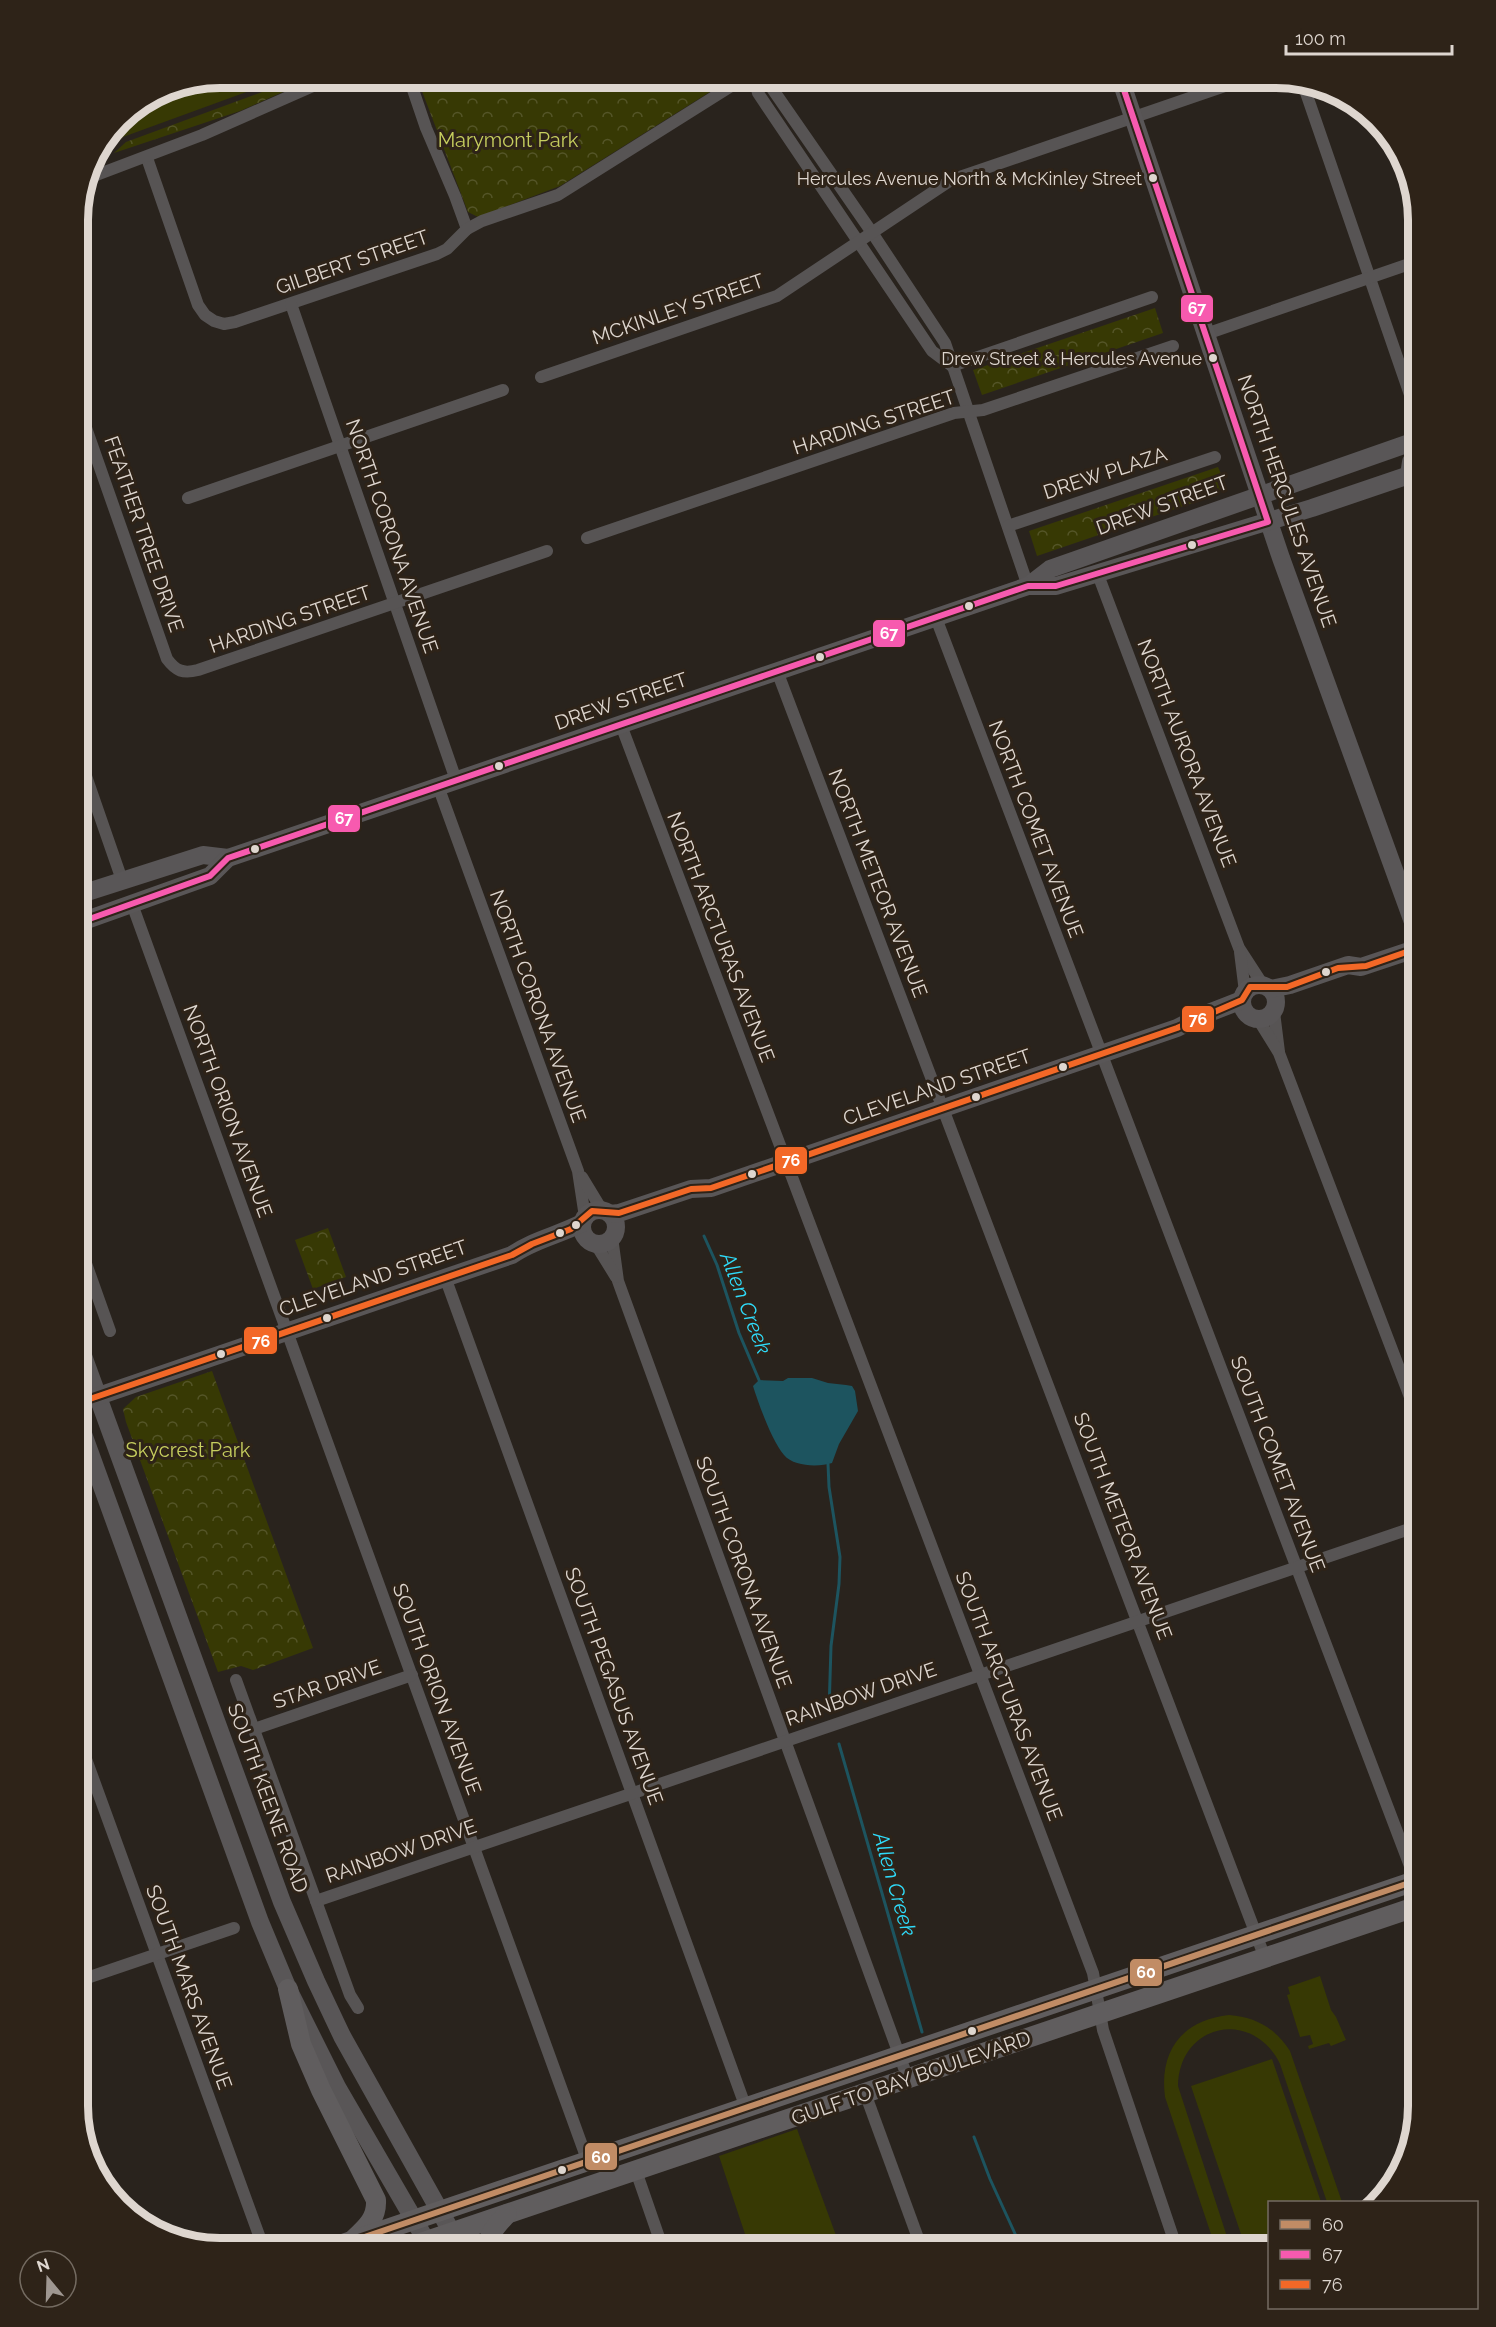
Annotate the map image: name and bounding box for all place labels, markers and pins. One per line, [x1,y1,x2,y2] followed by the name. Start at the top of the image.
[797,168,1142,189] place label: Hercules Avenue North & McKinley Street
[1147,172,1159,184] marker: Hercules Avenue North & McKinley Street
[941,348,1202,369] place label: Drew Street & Hercules Avenue
[1207,352,1219,364] marker: Drew Street & Hercules Avenue
[1186,539,1198,551] unlabelled marker
[963,600,975,612] unlabelled marker
[814,651,826,663] unlabelled marker
[493,760,505,772] unlabelled marker
[249,843,261,855] unlabelled marker
[1320,966,1332,978] unlabelled marker
[1057,1061,1069,1073] unlabelled marker
[970,1091,982,1103] unlabelled marker
[746,1168,758,1180] unlabelled marker
[570,1219,582,1231] unlabelled marker
[554,1227,566,1239] unlabelled marker
[321,1312,333,1324] unlabelled marker
[215,1348,227,1360] unlabelled marker
[966,2025,978,2037] unlabelled marker
[556,2164,568,2176] unlabelled marker

